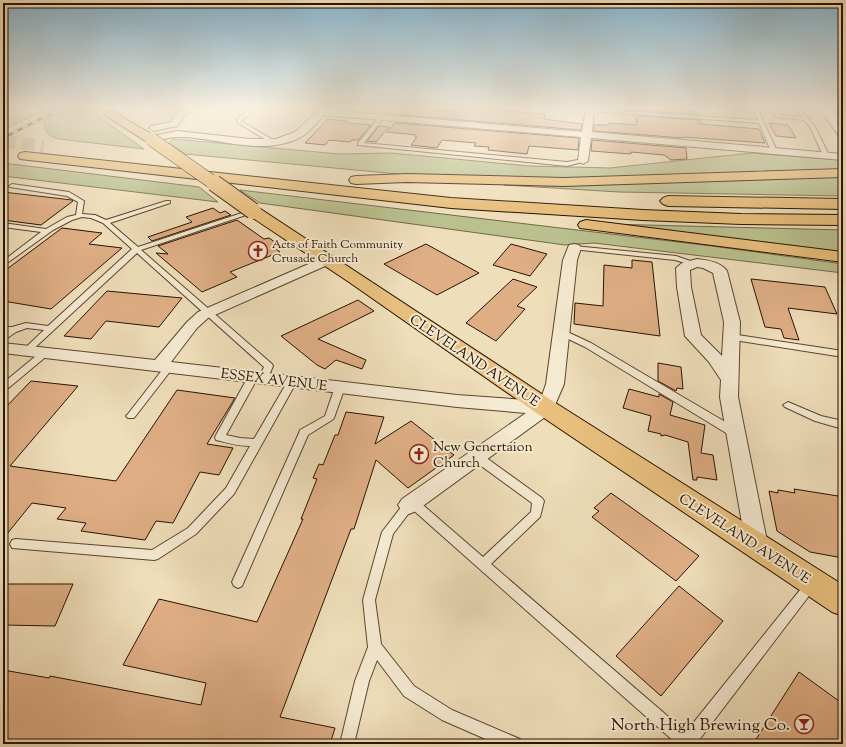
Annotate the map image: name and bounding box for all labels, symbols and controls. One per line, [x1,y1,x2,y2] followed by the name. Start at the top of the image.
[272,236,403,268] place label: Acts of Faith Community Crusade Church
[247,240,269,262] church icon: Acts of Faith Community Crusade Church
[405,311,543,413] street label: CLEVELAND AVENUE
[219,365,329,398] street label: ESSEX AVENUE
[433,438,533,474] place label: New Genertaion Church
[408,443,430,465] church icon: New Genertaion Church
[674,490,814,590] street label: CLEVELAND AVENUE
[793,713,815,735] bar icon: North High Brewing Co.
[611,714,790,738] place label: North High Brewing Co.

